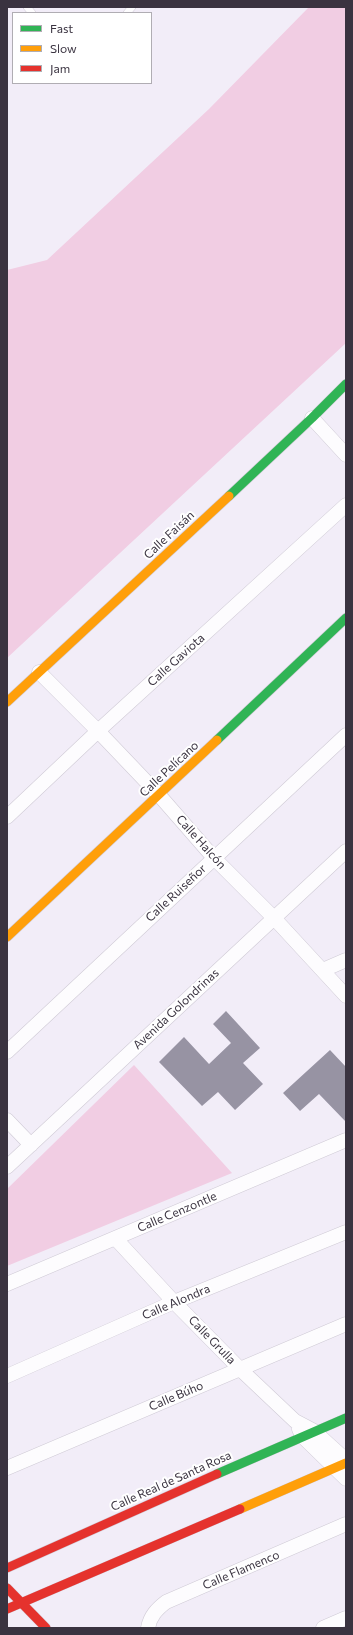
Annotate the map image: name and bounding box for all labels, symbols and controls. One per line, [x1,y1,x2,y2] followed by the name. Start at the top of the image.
[12,12,152,84] legend
[50,21,73,35] text: Fast
[50,41,77,55] text: Slow
[50,61,70,75] text: Jam
[141,508,197,562] street label: Calle Faisán
[145,631,207,689] street label: Calle Gaviota
[137,738,201,800] street label: Calle Pelícano
[173,812,229,872] street label: Calle Halcón
[143,861,209,925] street label: Calle Ruiseñor
[130,966,222,1052] street label: Avenida Golondrinas
[135,1189,219,1235] street label: Calle Cenzontle
[140,1281,212,1323] street label: Calle Alondra
[185,1313,239,1367] street label: Calle Grulla
[147,1378,205,1414] street label: Calle Búho
[108,1448,234,1514] street label: Calle Real de Santa Rosa
[200,1547,282,1593] street label: Calle Flamenco

